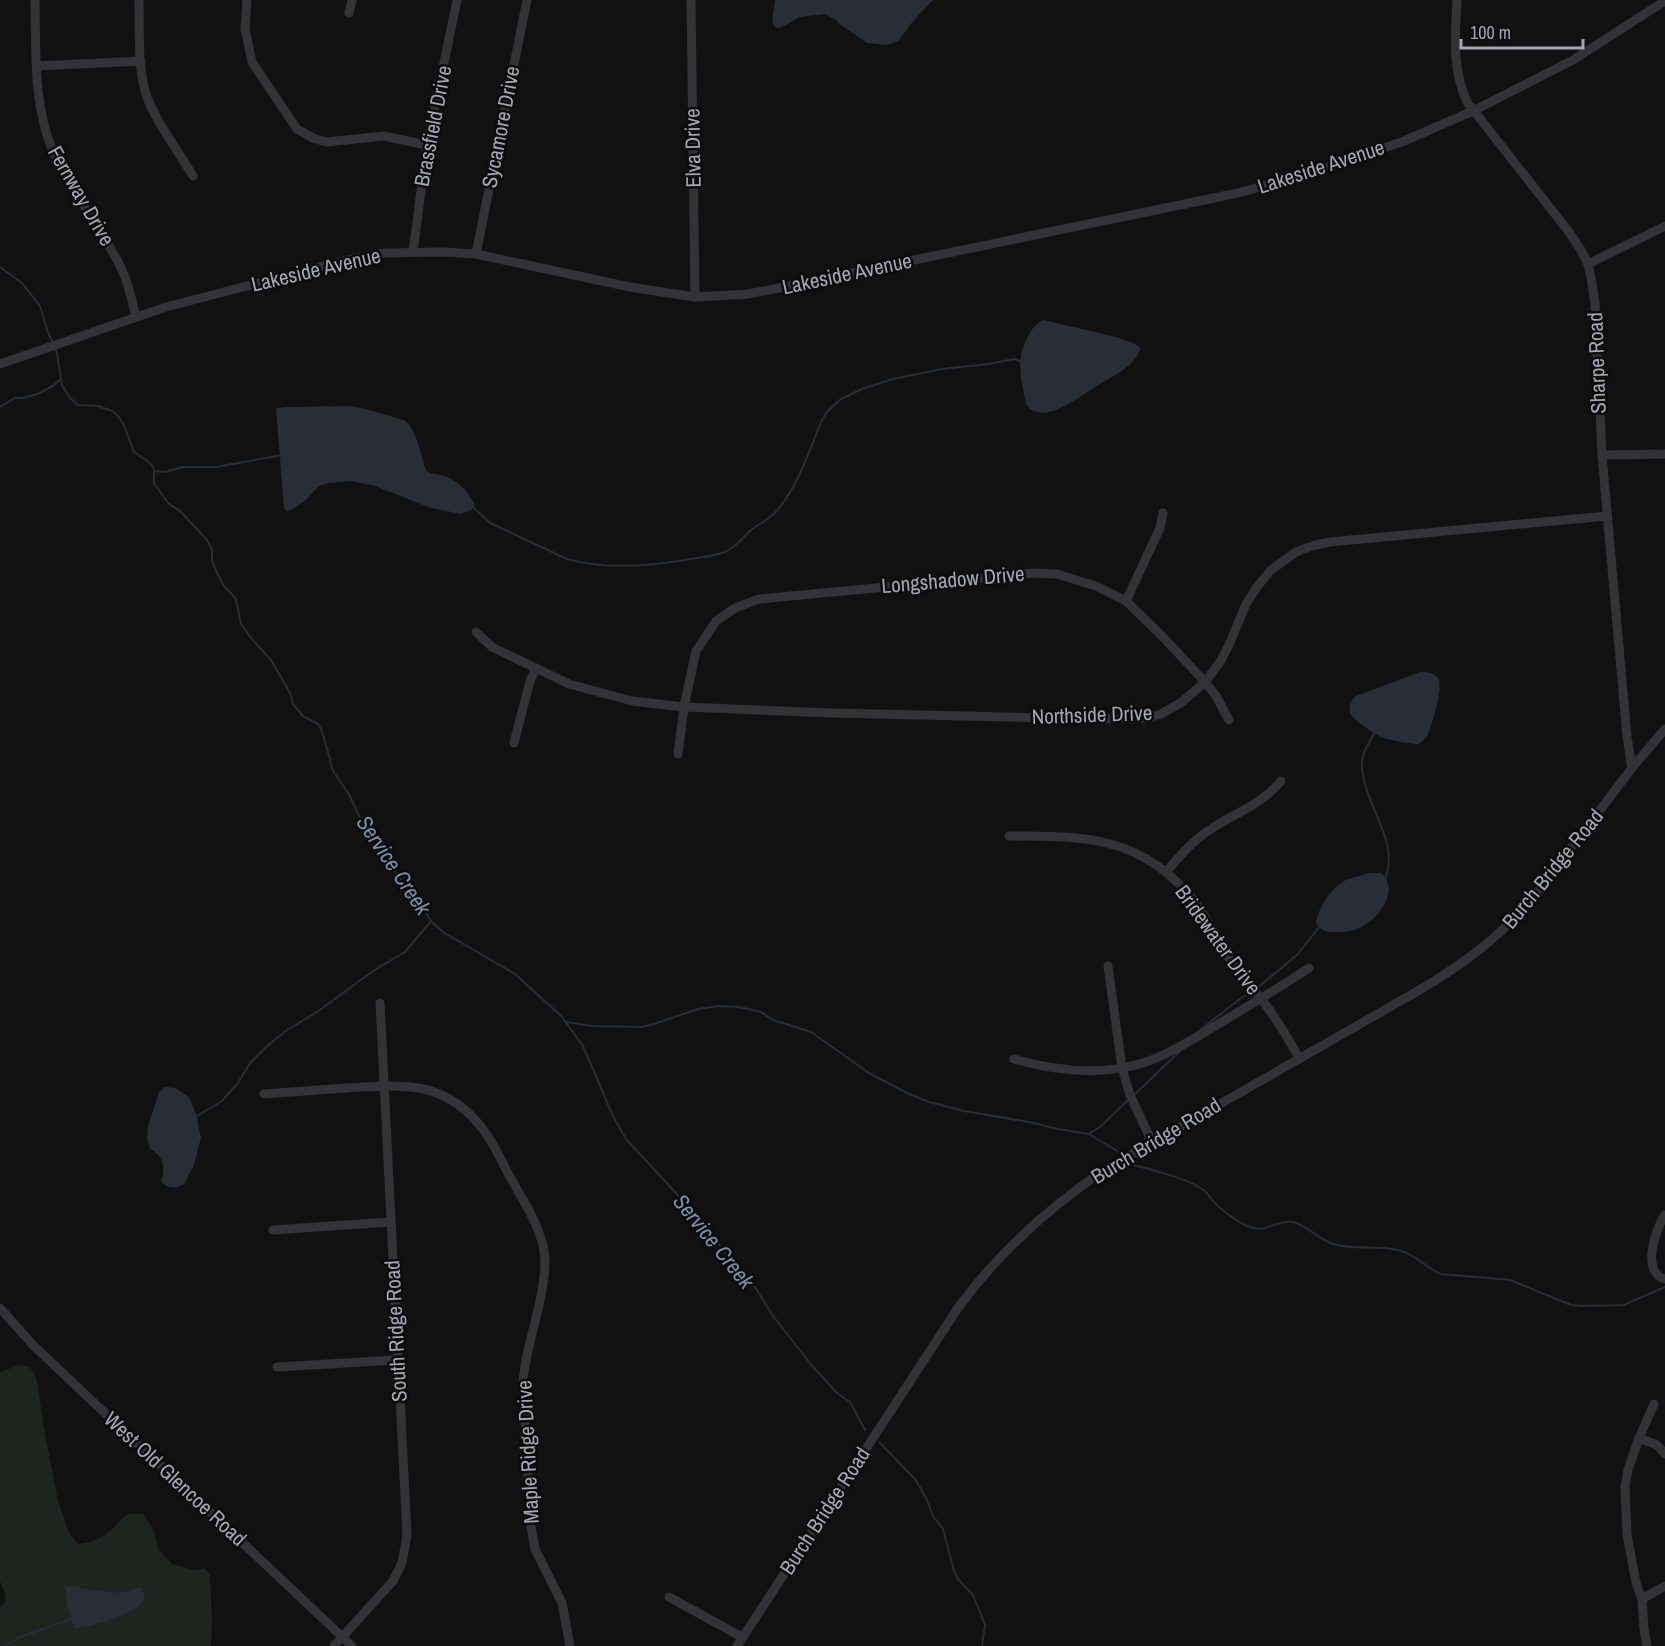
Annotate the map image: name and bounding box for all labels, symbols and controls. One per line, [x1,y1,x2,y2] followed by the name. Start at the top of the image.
[1461,12,1582,50] scale bar
[1470,20,1511,45] text: 100 m
[407,63,458,189] street label: Brassfield Drive
[474,64,527,190] street label: Sycamore Drive
[677,108,708,188] street label: Elva Drive
[1254,132,1388,201] street label: Lakeside Avenue
[41,140,122,251] street label: Fernway Drive
[248,241,383,298] street label: Lakeside Avenue
[779,246,914,301] street label: Lakeside Avenue
[1580,312,1613,414] street label: Sharpe Road
[880,559,1026,600] street label: Longshadow Drive
[1031,698,1153,731] street label: Northside Drive
[1495,803,1610,935] street label: Burch Bridge Road
[350,809,439,922] water label: Service Creek
[1169,879,1268,1000] street label: Bridewater Drive
[1086,1090,1226,1191] street label: Burch Bridge Road
[666,1187,762,1296] water label: Service Creek
[377,1260,414,1403] street label: South Ridge Road
[509,1380,546,1524] street label: Maple Ridge Drive
[98,1405,253,1552] street label: West Old Glencoe Road
[773,1441,877,1580] street label: Burch Bridge Road

